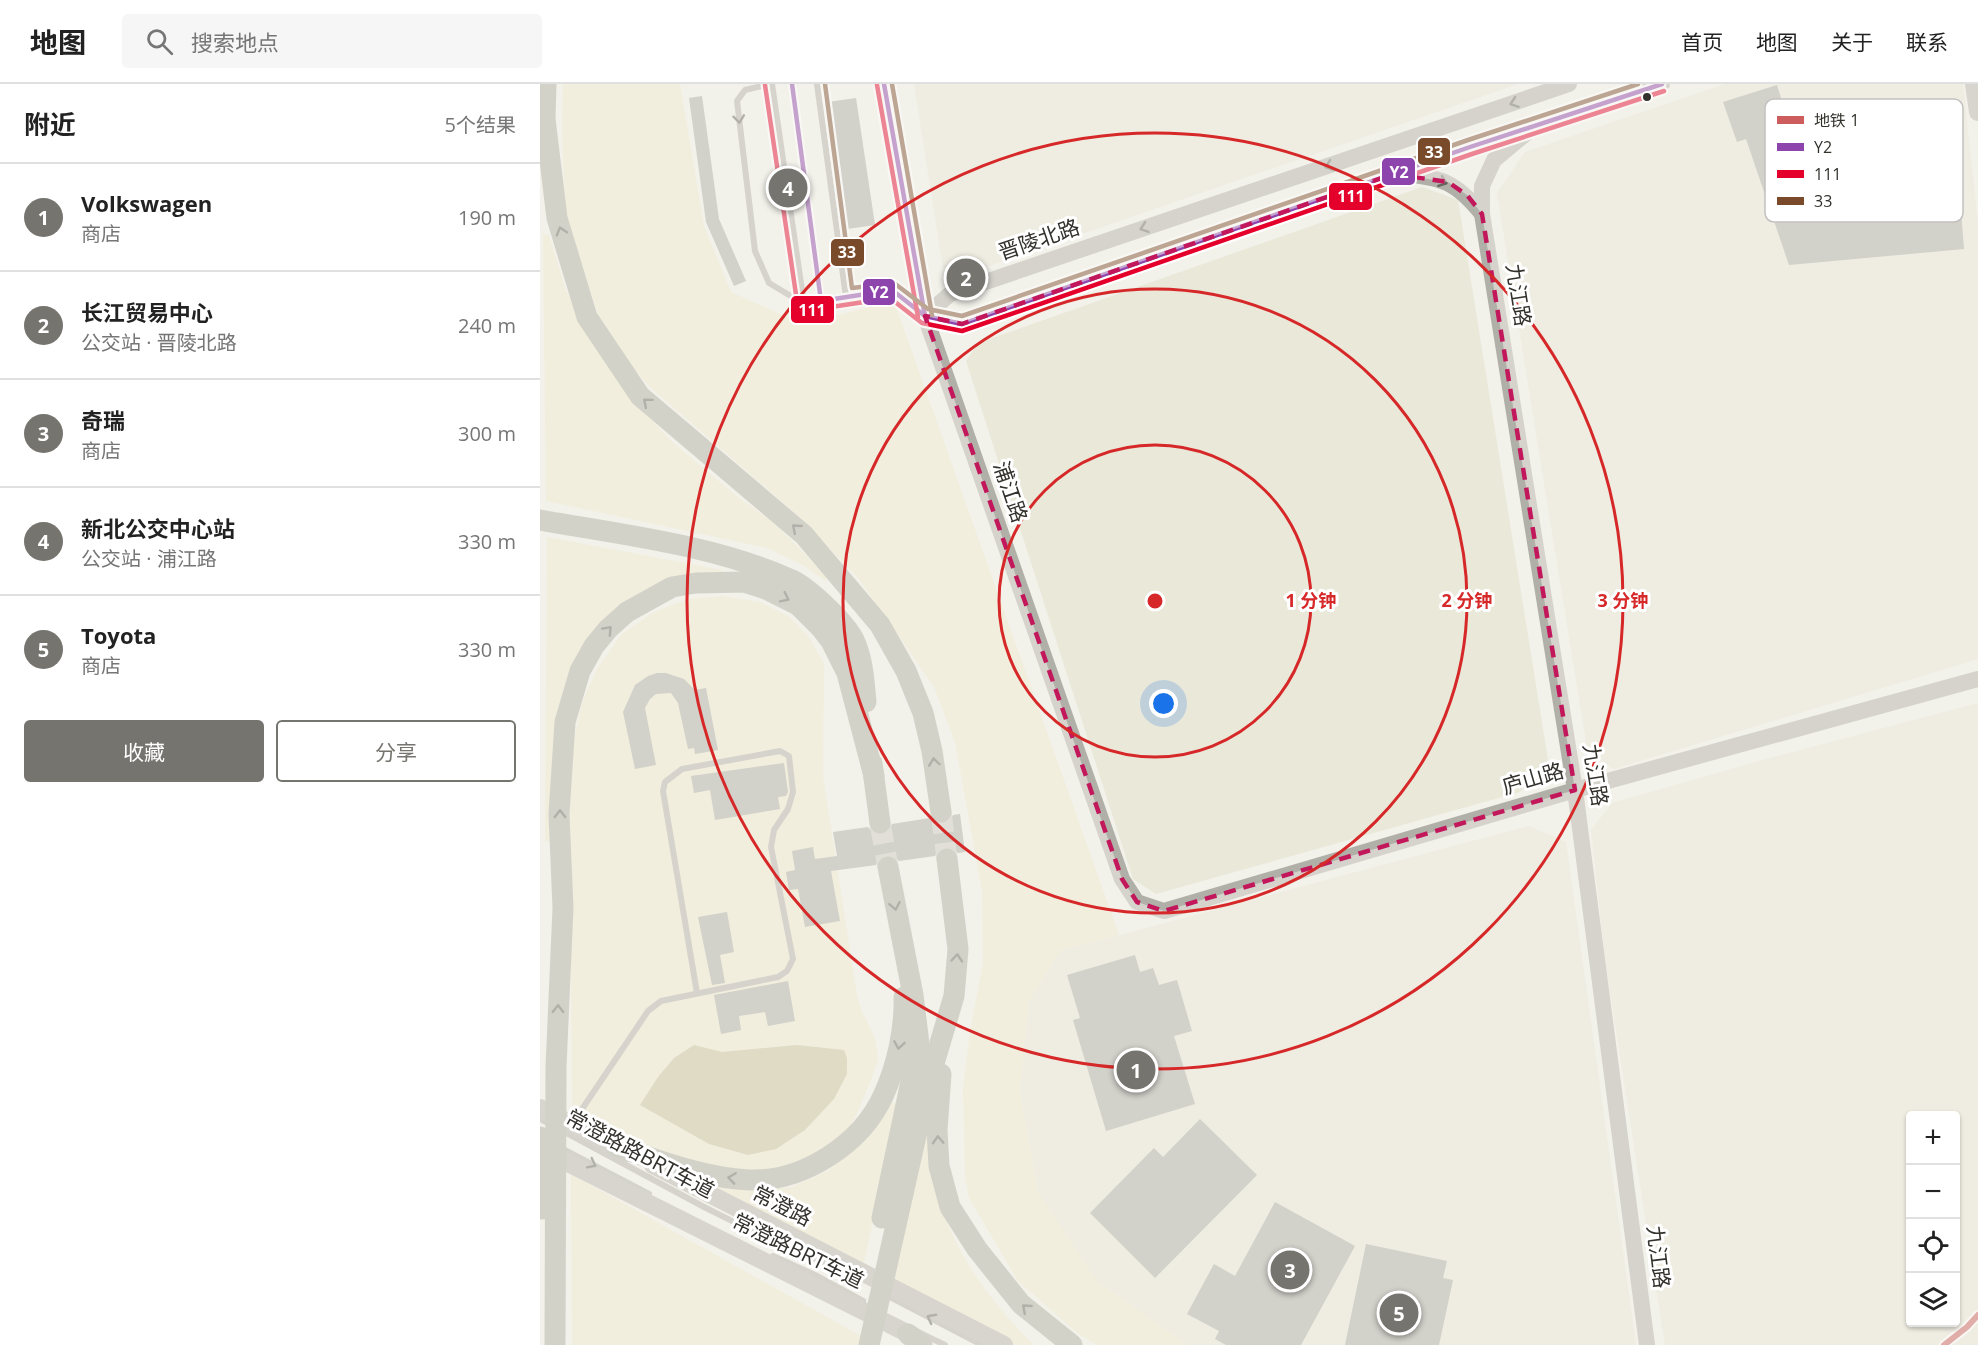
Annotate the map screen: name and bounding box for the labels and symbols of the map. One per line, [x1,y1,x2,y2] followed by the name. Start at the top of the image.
[1641,91,1653,103] unlabelled marker
[1509,95,1519,108] one-way arrow
[1765,99,1963,222] legend
[1814,109,1859,131] text: 地铁 1
[732,115,745,124] one-way arrow
[1814,136,1832,158] text: Y2
[1417,137,1451,166] line badge: 33
[1425,141,1443,163] text: 33
[1381,157,1416,186] line badge: Y2
[1324,158,1335,171] one-way arrow
[1389,161,1409,183] text: Y2
[1814,163,1841,185] text: 111
[768,166,808,210] pin: 4
[1438,175,1448,188] one-way arrow
[1328,182,1373,211] line badge: 111
[1337,185,1365,207] text: 111
[1814,190,1832,212] text: 33
[994,212,1083,266] street label: 晋陵北路
[1139,221,1150,234] one-way arrow
[555,226,568,237] one-way arrow
[830,238,865,267] line badge: 33
[838,241,856,263] text: 33
[946,256,986,300] pin: 2
[1500,262,1538,328] street label: 九江路
[862,278,896,306] line badge: Y2
[869,281,889,303] text: Y2
[790,295,835,324] line badge: 111
[798,299,826,321] text: 111
[643,398,654,409] one-way arrow
[987,457,1034,526] street label: 浦江路
[792,524,803,535] one-way arrow
[1286,588,1336,612] text: 1 分钟
[1442,588,1492,612] text: 2 分钟
[1598,588,1648,612] text: 3 分钟
[779,591,790,603] one-way arrow
[1145,591,1165,611] centre of rings
[601,627,612,637] one-way arrow
[1149,689,1178,718] your location
[1577,742,1615,808] street label: 九江路
[1499,756,1567,800] street label: 庐山路
[929,758,941,767] one-way arrow
[554,809,566,818] one-way arrow
[888,901,901,911] one-way arrow
[950,954,963,963] one-way arrow
[552,1004,564,1013] one-way arrow
[893,1041,905,1050] one-way arrow
[1116,1048,1156,1092] pin: 1
[561,1102,719,1204] street label: 常澄路路BRT车道
[932,1136,945,1145] one-way arrow
[586,1157,596,1168] one-way arrow
[727,1172,737,1184] one-way arrow
[748,1178,817,1232] street label: 常澄路
[728,1206,869,1294] street label: 常澄路BRT车道
[1641,1224,1677,1290] street label: 九江路
[1270,1248,1310,1292] pin: 3
[1380,1290,1418,1336] pin: 5
[1022,1304,1033,1315] one-way arrow
[926,1314,937,1325] one-way arrow

